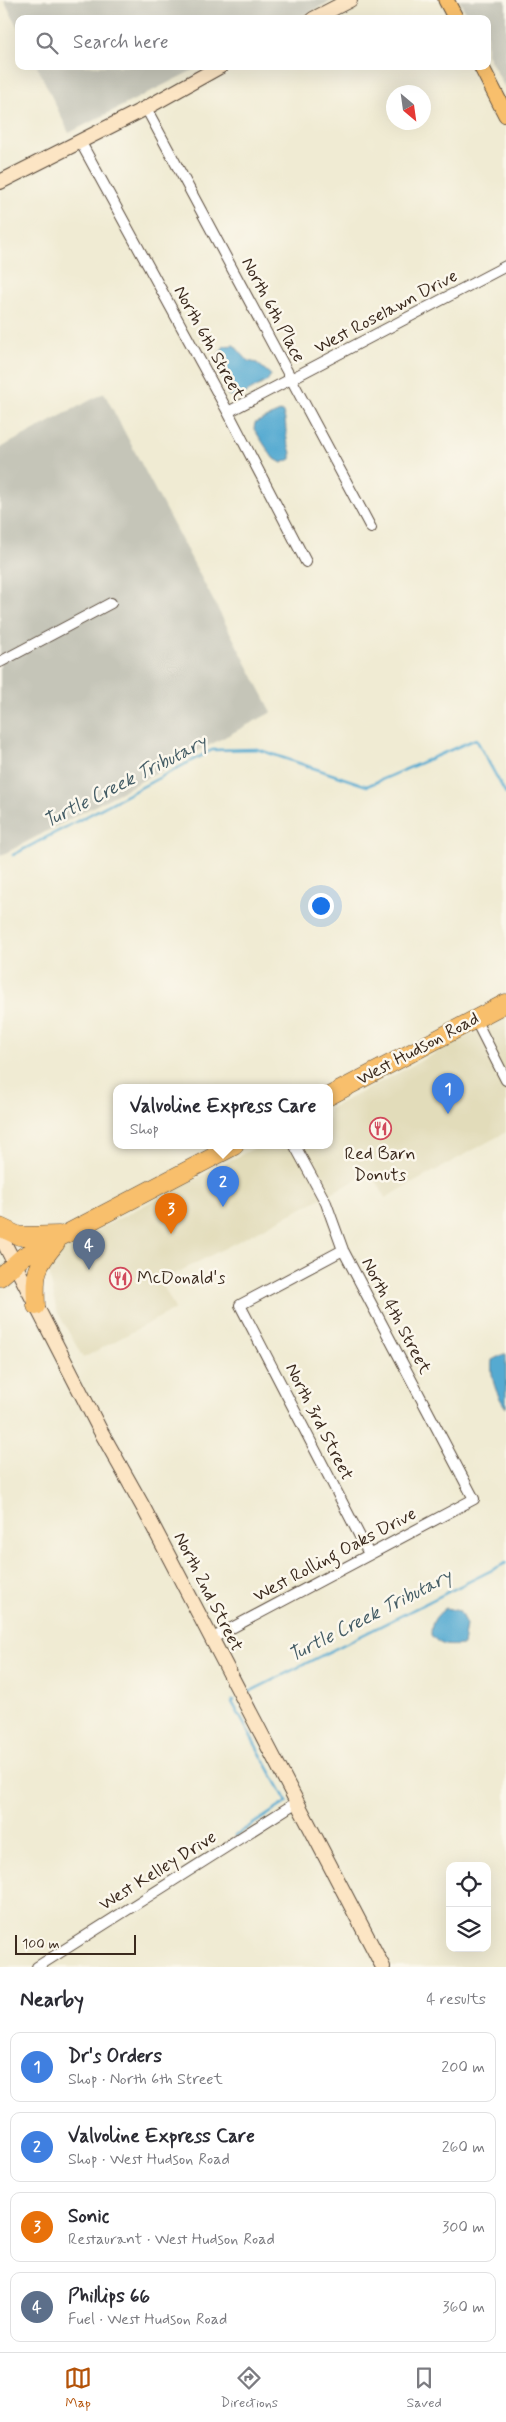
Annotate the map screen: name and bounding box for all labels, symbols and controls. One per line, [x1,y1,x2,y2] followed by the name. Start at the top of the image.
[15,15,491,70] search box
[33,29,61,57] icon: search
[73,30,169,55] text: Search here
[386,85,431,130] north arrow
[235,253,311,367] street label: North 6th Place
[310,264,462,360] street label: West Roselawn Drive
[168,281,251,405] street label: North 6th Street
[39,729,213,834] water label: Turtle Creek Tributary
[308,893,334,919] your location
[353,1007,483,1091] street label: West Hudson Road
[432,1073,464,1114] pin: 1
[113,1084,333,1149] popup
[130,1094,316,1119] text: Valvoline Express Care
[368,1117,392,1141] restaurant icon: Red Barn Donuts
[130,1119,159,1140] text: Shop
[344,1142,416,1187] place label: Red Barn Donuts
[207,1166,239,1207] pin: 2
[155,1193,187,1234] pin: 3
[73,1229,105,1270] pin: 4
[355,1254,437,1379] street label: North 4th Street
[109,1266,133,1290] restaurant icon: McDonald's
[137,1266,225,1290] place label: McDonald's
[279,1359,359,1485] street label: North 3rd Street
[249,1502,422,1610] street label: West Rolling Oaks Drive
[168,1528,248,1656] street label: North 2nd Street
[284,1563,458,1668] water label: Turtle Creek Tributary
[95,1825,221,1917] street label: West Kelley Drive
[446,1862,491,1952] map controls
[446,1862,491,1907] button: locate
[446,1907,491,1952] button: layers
[15,1932,136,1955] scale bar
[22,1935,60,1953] text: 100 m
[20,1986,84,2014] text: Nearby
[426,1989,486,2010] text: 4 results
[68,2044,162,2069] text: Dr's Orders
[33,2057,41,2078] text: 1
[441,2057,485,2078] text: 200 m
[68,2069,223,2090] text: Shop · North 6th Street
[68,2124,255,2149] text: Valvoline Express Care
[33,2137,41,2158] text: 2
[442,2137,485,2158] text: 260 m
[68,2149,230,2170] text: Shop · West Hudson Road
[68,2204,109,2229] text: Sonic
[33,2217,41,2238] text: 3
[442,2217,485,2238] text: 300 m
[68,2229,275,2250] text: Restaurant · West Hudson Road
[68,2284,150,2309] text: Phillips 66
[32,2297,42,2318] text: 4
[442,2297,485,2318] text: 360 m
[68,2309,227,2330] text: Fuel · West Hudson Road
[64,2364,92,2412] tab: Map
[221,2364,278,2412] tab: Directions
[406,2364,442,2412] tab: Saved

